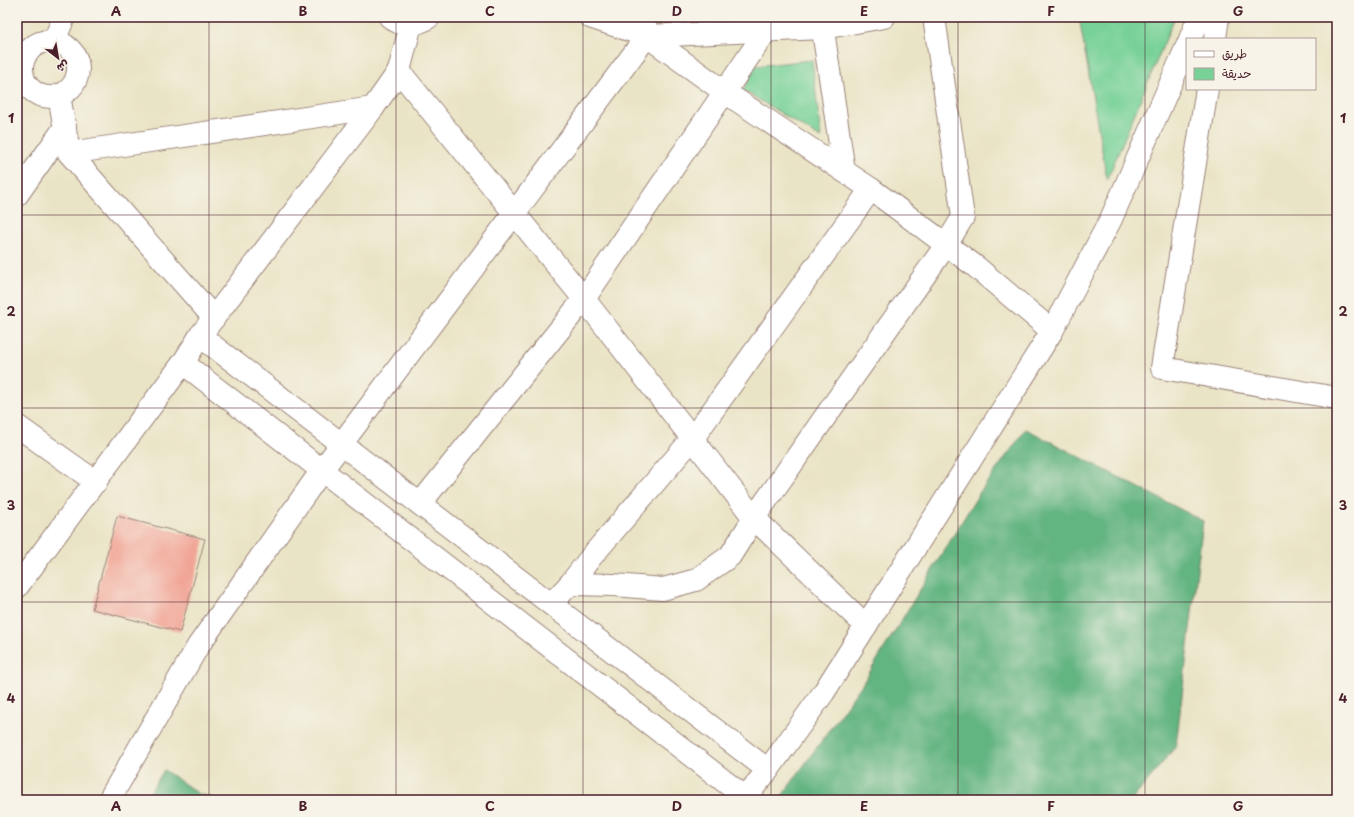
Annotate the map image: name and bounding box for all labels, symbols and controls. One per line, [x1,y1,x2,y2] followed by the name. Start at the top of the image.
[111,1,121,20] text: A
[299,1,308,20] text: B
[485,1,495,20] text: C
[672,1,682,20] text: D
[860,1,868,20] text: E
[1047,1,1055,20] text: F
[1233,1,1243,20] text: G
[38,38,78,78] north arrow
[1186,38,1316,90] legend
[1222,44,1247,62] text: طريق
[54,57,73,77] text: ش
[1222,64,1251,82] text: حديقة
[8,108,14,127] text: 1
[1340,108,1346,127] text: 1
[6,301,16,320] text: 2
[1338,301,1348,320] text: 2
[7,495,16,514] text: 3
[1339,495,1348,514] text: 3
[7,688,16,707] text: 4
[1339,688,1348,707] text: 4
[111,796,121,815] text: A
[299,796,308,815] text: B
[485,796,495,815] text: C
[672,796,682,815] text: D
[860,796,868,815] text: E
[1047,796,1055,815] text: F
[1233,796,1243,815] text: G

